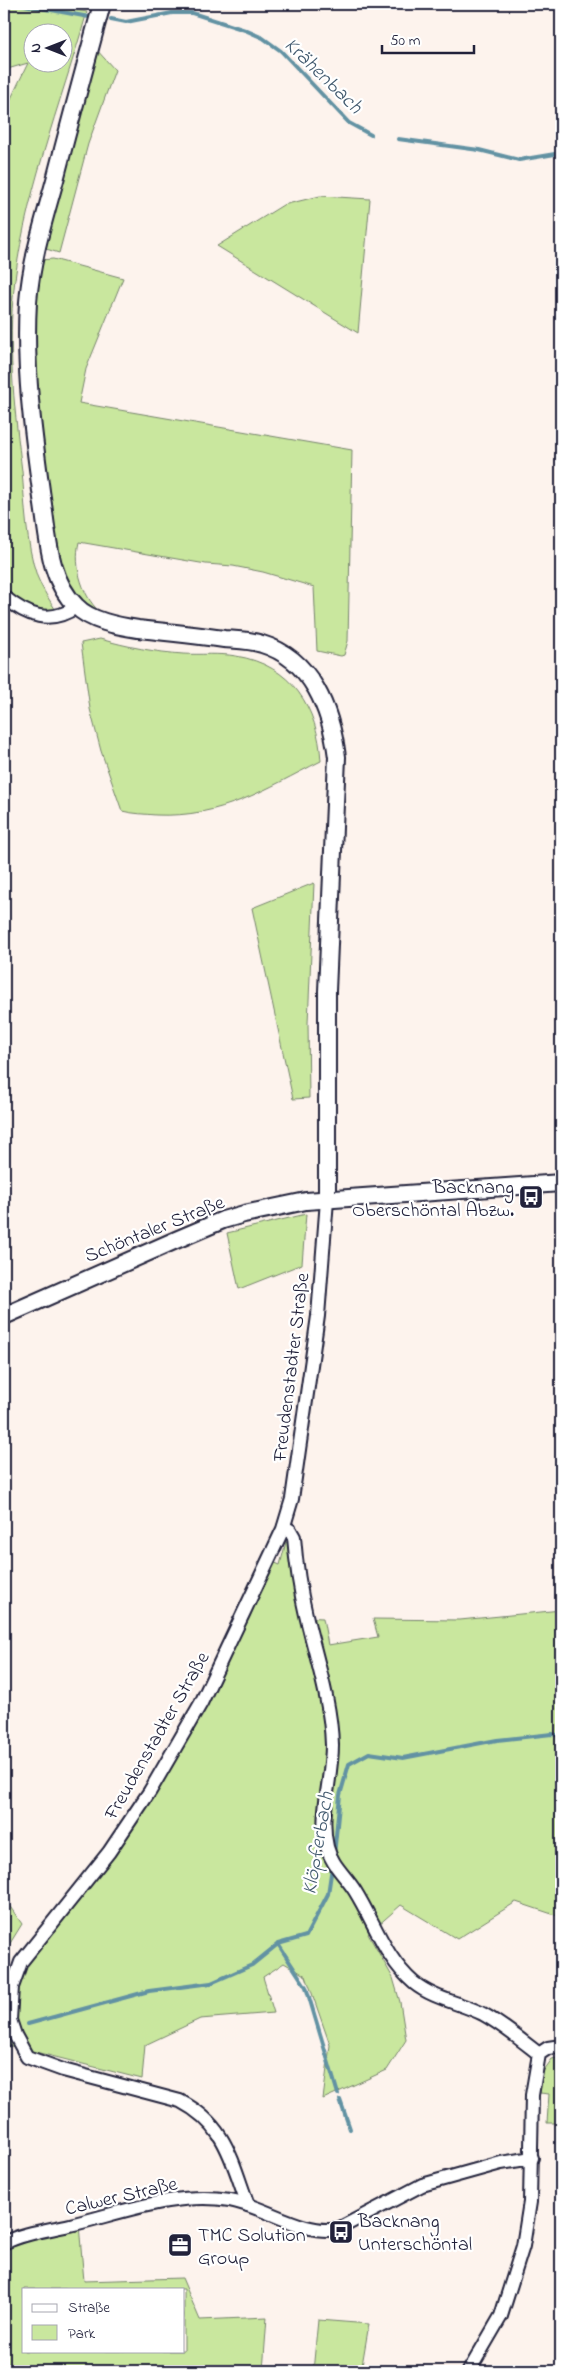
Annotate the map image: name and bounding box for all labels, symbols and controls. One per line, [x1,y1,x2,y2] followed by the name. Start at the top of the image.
[22,22,72,72] north arrow
[382,22,475,54] scale bar
[390,30,421,52] text: 50 m
[277,31,369,122] water label: Krähenbach
[26,43,47,53] text: N
[352,1174,514,1226] place label: Backnang Oberschöntal Abzw.
[518,1184,544,1210] bus stop icon: Backnang Oberschöntal Abzw.
[81,1189,229,1272] street label: Schöntaler Straße
[266,1271,318,1464] street label: Freudenstadter Straße
[98,1647,218,1827] street label: Freudenstadter Straße
[295,1789,343,1897] water label: Klöpferbach
[63,2170,181,2224] street label: Calwer Straße
[357,2208,472,2260] place label: Backnang Unterschöntal
[328,2219,354,2245] bus stop icon: Backnang Unterschöntal
[198,2222,306,2274] place label: TMC Solution Group
[167,2232,193,2258] office icon: TMC Solution Group
[22,2288,185,2352] legend
[68,2297,110,2319] text: Straße
[68,2323,96,2345] text: Park

